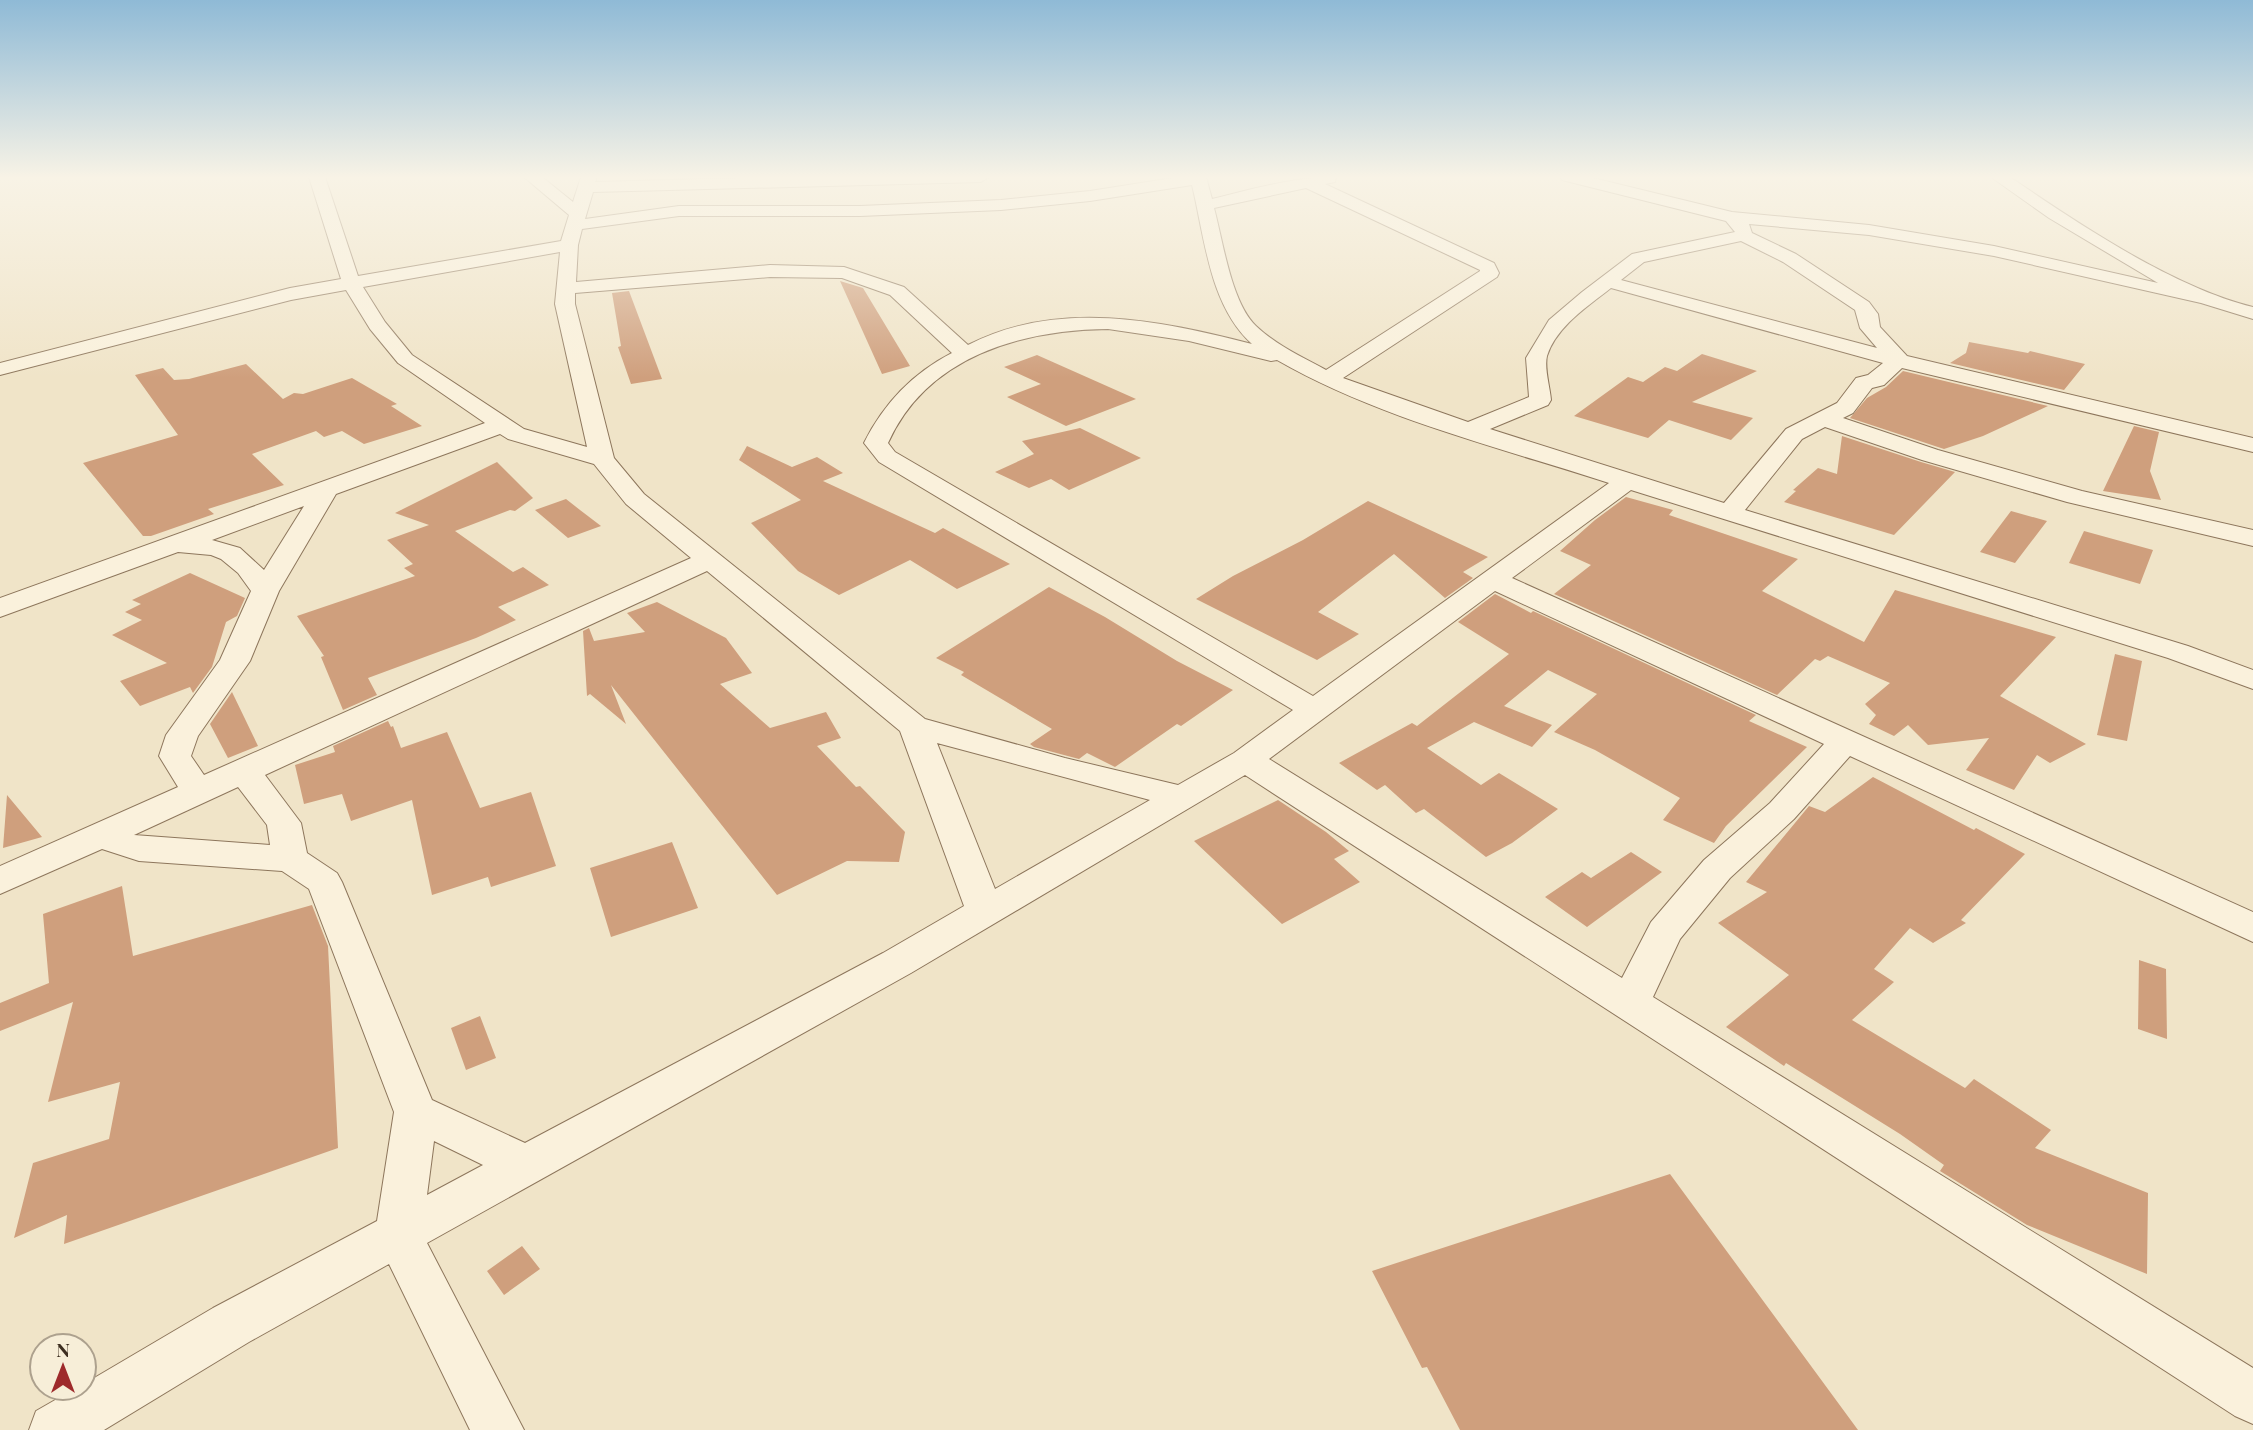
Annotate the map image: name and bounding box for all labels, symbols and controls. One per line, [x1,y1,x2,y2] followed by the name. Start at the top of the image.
[28,1332,98,1402] north arrow
[56,1336,70,1362] text: N

